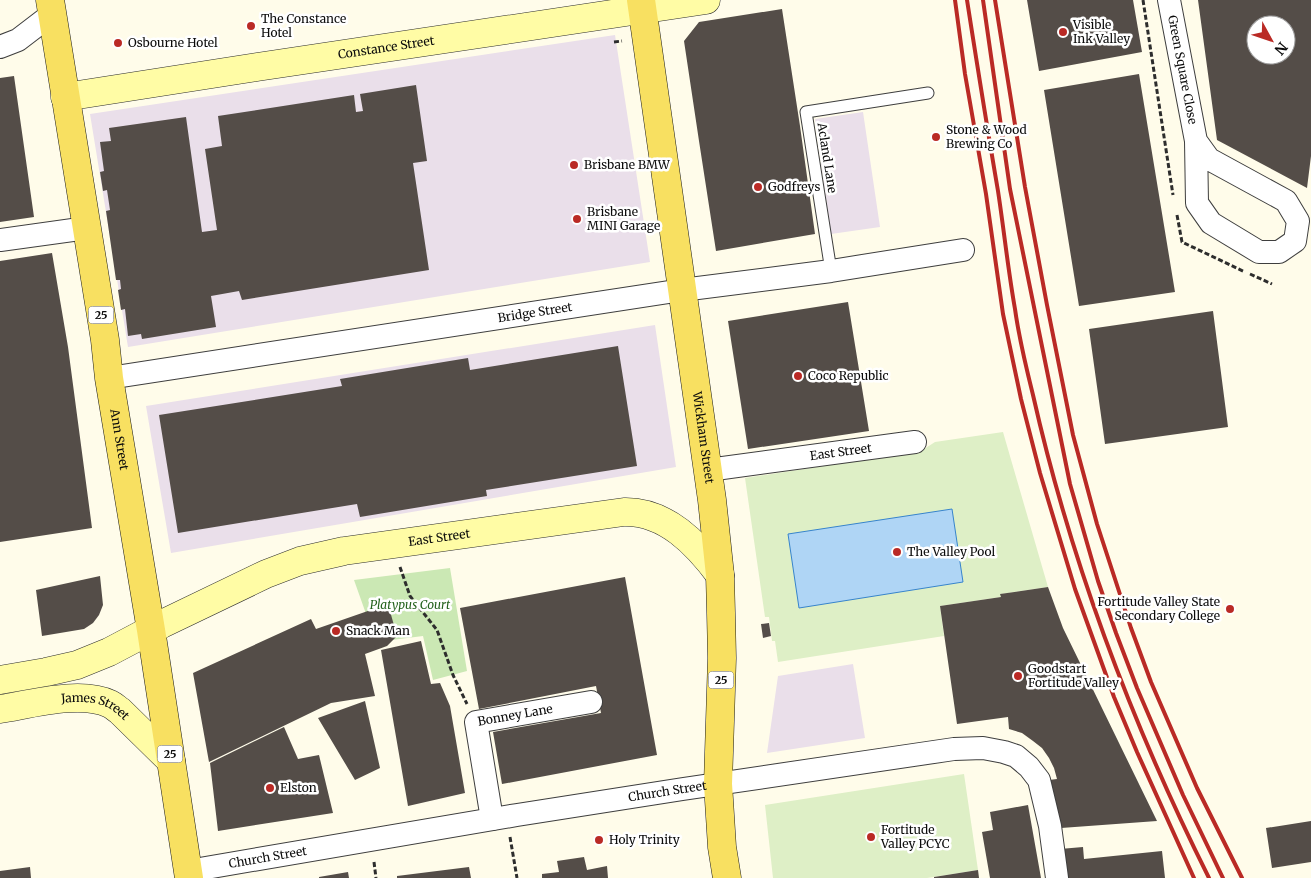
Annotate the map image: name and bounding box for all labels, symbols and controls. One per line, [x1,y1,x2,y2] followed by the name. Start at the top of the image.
[261,11,346,40] place label: The Constance Hotel
[1165,14,1201,125] street label: Green Square Close
[1246,15,1296,65] north arrow
[1072,17,1130,46] place label: Visible Ink Valley
[245,20,257,32] marker: The Constance Hotel
[1057,26,1069,38] marker: Visible Ink Valley
[337,33,436,62] street label: Constance Street
[128,35,218,50] place label: Osbourne Hotel
[112,37,124,49] marker: Osbourne Hotel
[1271,38,1291,58] text: N
[814,121,840,194] street label: Acland Lane
[946,122,1027,151] place label: Stone & Wood Brewing Co
[930,131,942,143] marker: Stone & Wood Brewing Co
[584,157,671,172] place label: Brisbane BMW
[568,159,580,171] marker: Brisbane BMW
[768,179,820,194] place label: Godfreys
[752,181,764,193] marker: Godfreys
[587,204,660,233] place label: Brisbane MINI Garage
[571,213,583,225] marker: Brisbane MINI Garage
[497,299,574,325] street label: Bridge Street
[88,306,114,324] road number: 25
[808,368,889,383] place label: Coco Republic
[792,370,804,382] marker: Coco Republic
[690,390,718,485] street label: Wickham Street
[107,407,132,471] street label: Ann Street
[809,440,873,463] street label: East Street
[407,525,471,549] street label: East Street
[907,544,996,559] place label: The Valley Pool
[891,546,903,558] marker: The Valley Pool
[1097,594,1220,623] place label: Fortitude Valley State Secondary College
[370,597,451,612] park label: Platypus Court
[1224,603,1236,615] marker: Fortitude Valley State Secondary College
[346,623,410,638] place label: Snack Man
[330,625,342,637] marker: Snack Man
[1028,661,1119,690] place label: Goodstart Fortitude Valley
[1012,670,1024,682] marker: Goodstart Fortitude Valley
[708,672,734,688] road number: 25
[60,690,133,723] street label: James Street
[476,701,554,729] street label: Bonney Lane
[158,746,182,762] road number: 25
[627,778,708,804] street label: Church Street
[280,780,317,795] place label: Elston
[264,782,276,794] marker: Elston
[880,822,950,851] place label: Fortitude Valley PCYC
[865,831,877,843] marker: Fortitude Valley PCYC
[609,832,680,847] place label: Holy Trinity
[593,834,605,846] marker: Holy Trinity
[228,843,308,871] street label: Church Street

